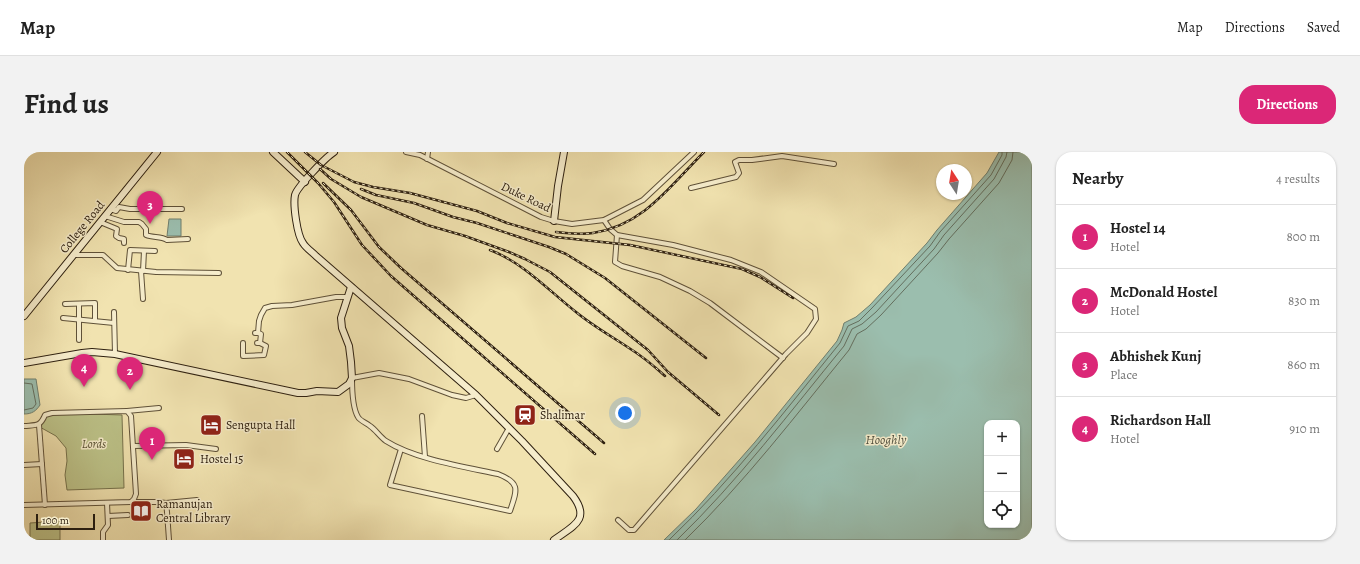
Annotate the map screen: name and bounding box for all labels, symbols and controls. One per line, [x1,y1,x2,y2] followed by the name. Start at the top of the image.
[20,15,55,41] text: Map
[1177,18,1203,37] text: Map
[1225,18,1285,37] text: Directions
[1307,18,1340,37] text: Saved
[24,85,109,123] text: Find us
[1239,85,1336,124] button: Directions
[936,164,972,200] north arrow
[1072,167,1123,190] text: Nearby
[1276,170,1320,187] text: 4 results
[498,178,554,216] street label: Duke Road
[137,191,163,224] pin: 3
[56,197,108,257] street label: College Road
[1110,218,1166,238] text: Hostel 14
[1083,228,1087,245] text: 1
[1286,228,1320,245] text: 800 m
[1110,238,1139,255] text: Hotel
[1110,282,1217,302] text: McDonald Hostel
[1082,292,1088,309] text: 2
[1288,292,1320,309] text: 830 m
[1110,302,1139,319] text: Hotel
[1110,346,1201,366] text: Abhishek Kunj
[71,354,97,387] pin: 4
[1082,356,1088,373] text: 3
[1287,356,1320,373] text: 860 m
[117,357,143,390] pin: 2
[1110,366,1138,383] text: Place
[512,402,538,428] station icon: Shalimar
[615,403,635,423] your location
[540,407,585,423] place label: Shalimar
[1110,410,1211,430] text: Richardson Hall
[198,412,224,438] hotel icon: Sengupta Hall
[226,417,295,433] place label: Sengupta Hall
[984,420,1020,528] map controls
[984,420,1020,456] button: +
[1082,420,1088,437] text: 4
[1289,420,1320,437] text: 910 m
[139,427,165,460] pin: 1
[1110,430,1139,447] text: Hotel
[866,431,907,448] water label: Hooghly
[82,436,106,452] park label: Lords
[171,446,197,472] hotel icon: Hostel 15
[200,451,244,467] place label: Hostel 15
[984,456,1020,492] button: −
[984,492,1020,528] button: locate
[156,496,231,526] place label: Ramanujan Central Library
[128,498,154,524] library icon: Ramanujan Central Library
[36,512,95,531] scale bar
[42,513,69,528] text: 100 m

